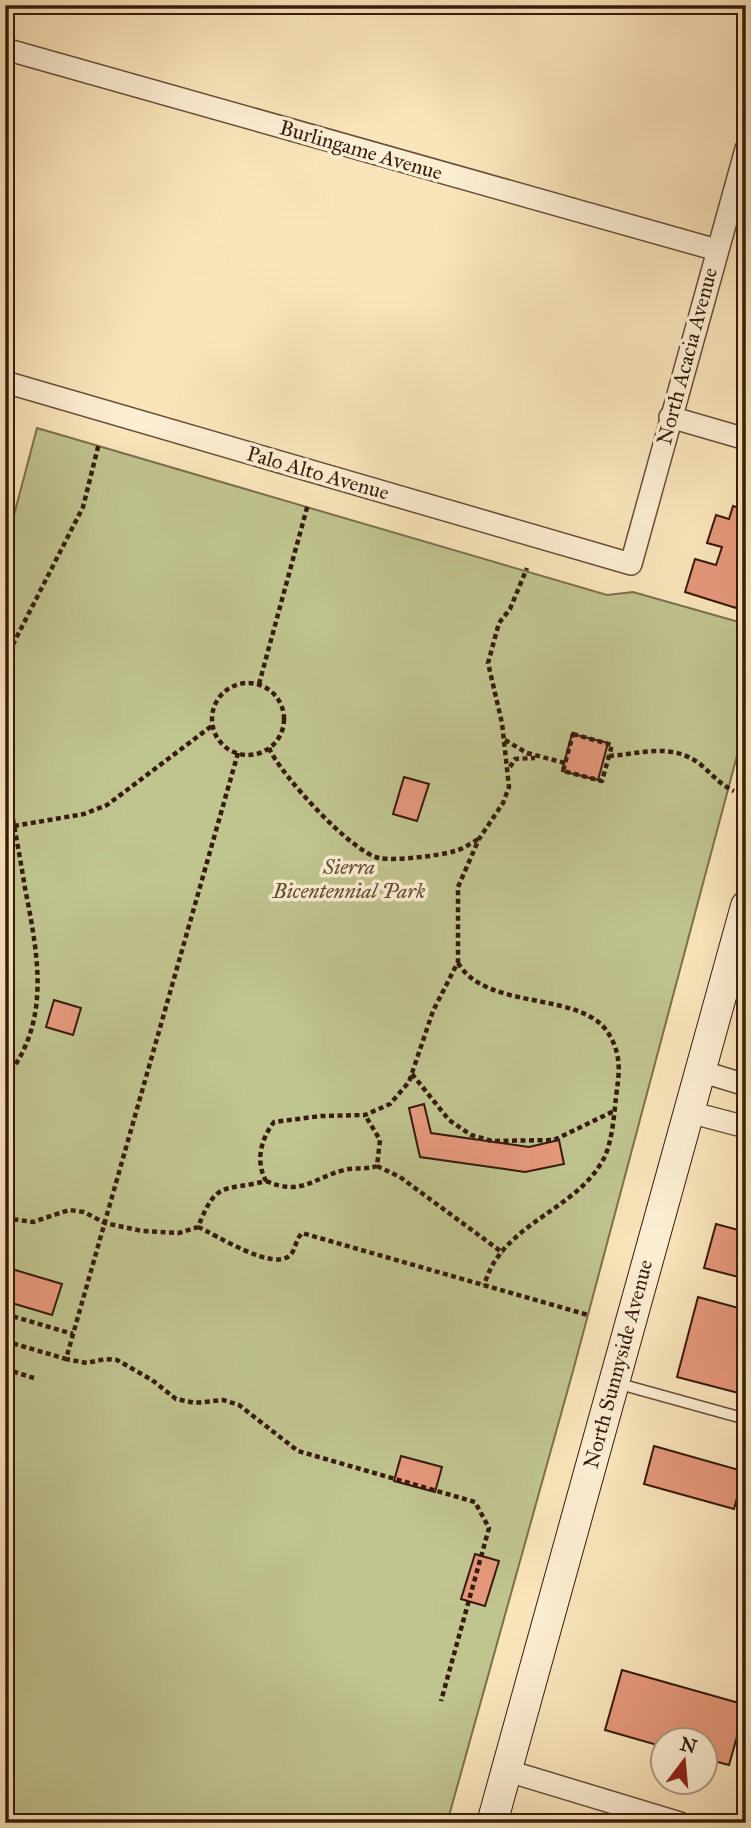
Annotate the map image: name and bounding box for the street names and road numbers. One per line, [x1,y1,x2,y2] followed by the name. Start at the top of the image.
[277,114,446,186] street label: Burlingame Avenue
[651,264,723,447] street label: North Acacia Avenue
[244,440,392,506] street label: Palo Alto Avenue
[578,1256,658,1471] street label: North Sunnyside Avenue

